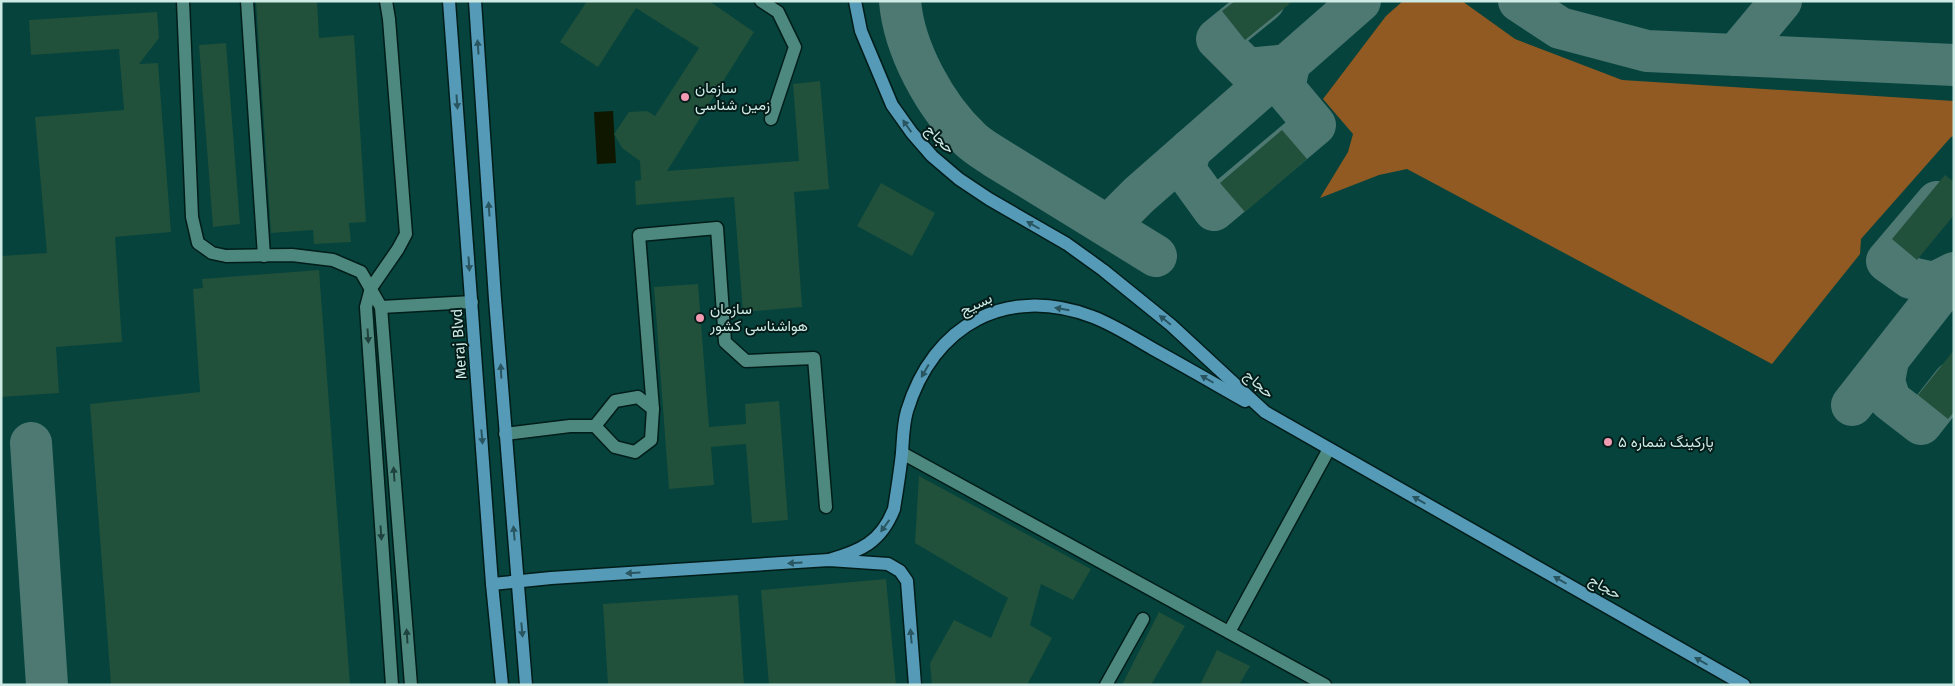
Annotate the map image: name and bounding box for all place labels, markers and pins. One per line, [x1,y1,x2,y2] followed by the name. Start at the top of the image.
[695,79,770,115] place label: سازمان زمین شناسی
[679,91,691,103] marker: سازمان زمین شناسی
[709,300,808,336] place label: سازمان هواشناسی کشور
[694,312,706,324] marker: سازمان هواشناسی کشور
[1618,433,1714,452] place label: پارکینگ شماره ۵
[1602,436,1614,448] marker: پارکینگ شماره ۵

